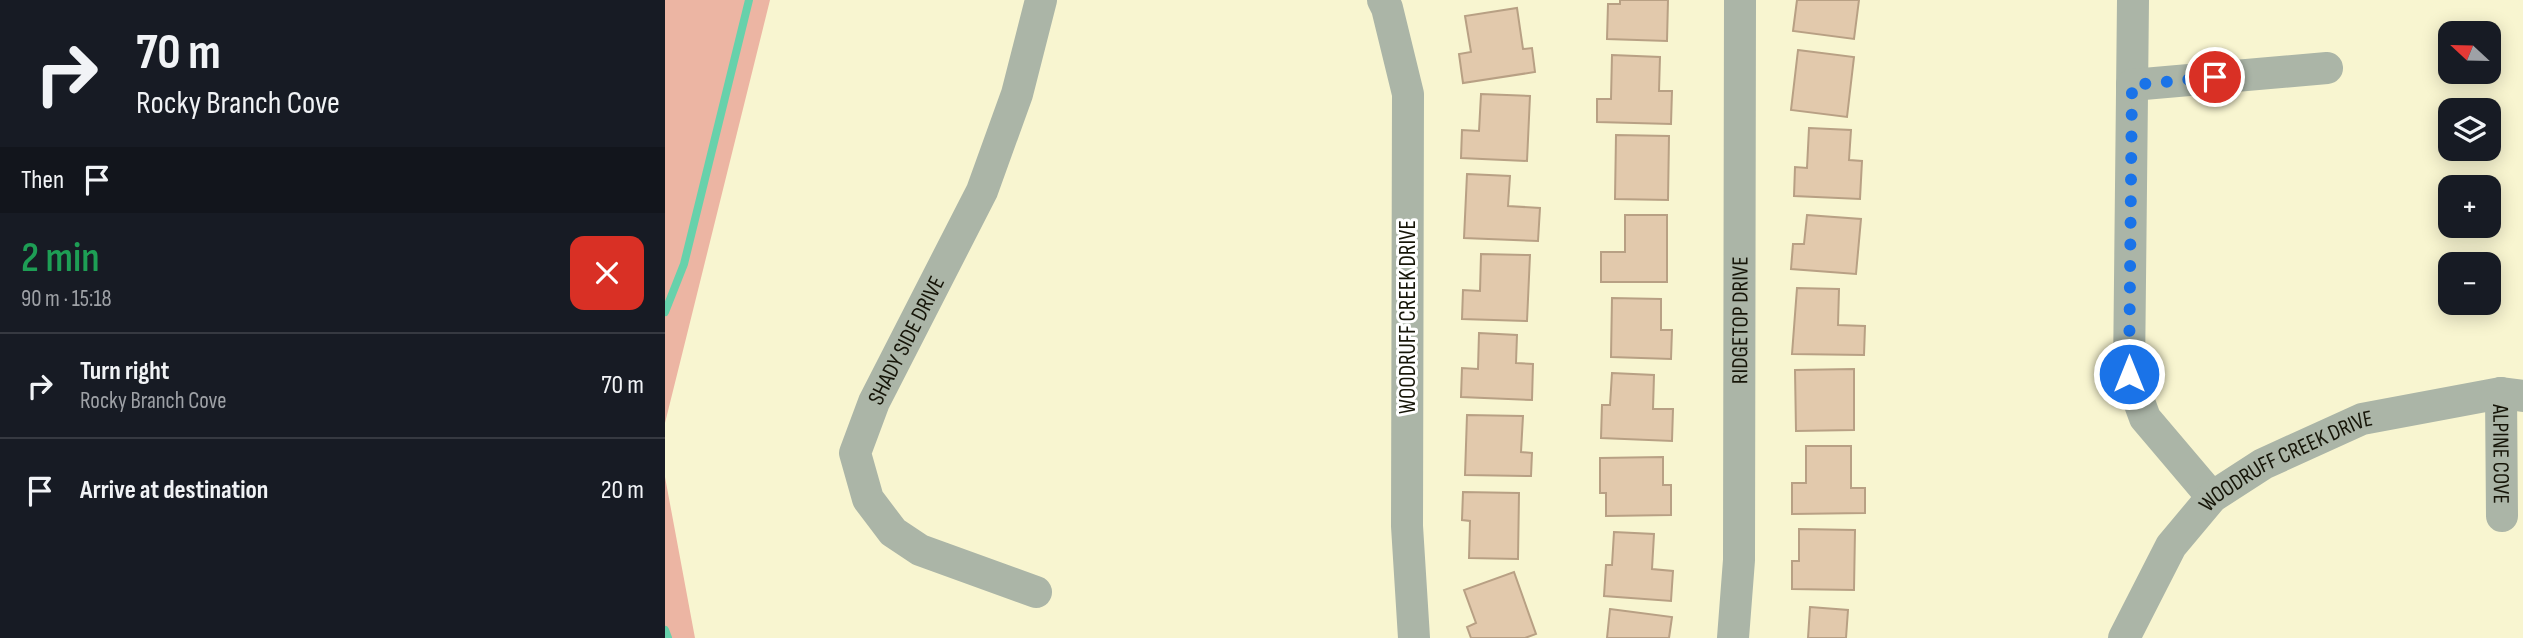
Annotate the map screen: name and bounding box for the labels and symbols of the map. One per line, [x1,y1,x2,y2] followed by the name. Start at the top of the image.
[2438,21,2501,84] north arrow
[2185,47,2245,107] pin
[1394,220,1422,414] street label: WOODRUFF CREEK DRIVE
[1726,256,1755,384] street label: RIDGETOP DRIVE
[862,271,951,410] street label: SHADY SIDE DRIVE
[2092,337,2166,411] position arrow
[2486,403,2515,504] street label: ALPINE COVE
[2193,404,2375,517] street label: WOODRUFF CREEK DRIVE

